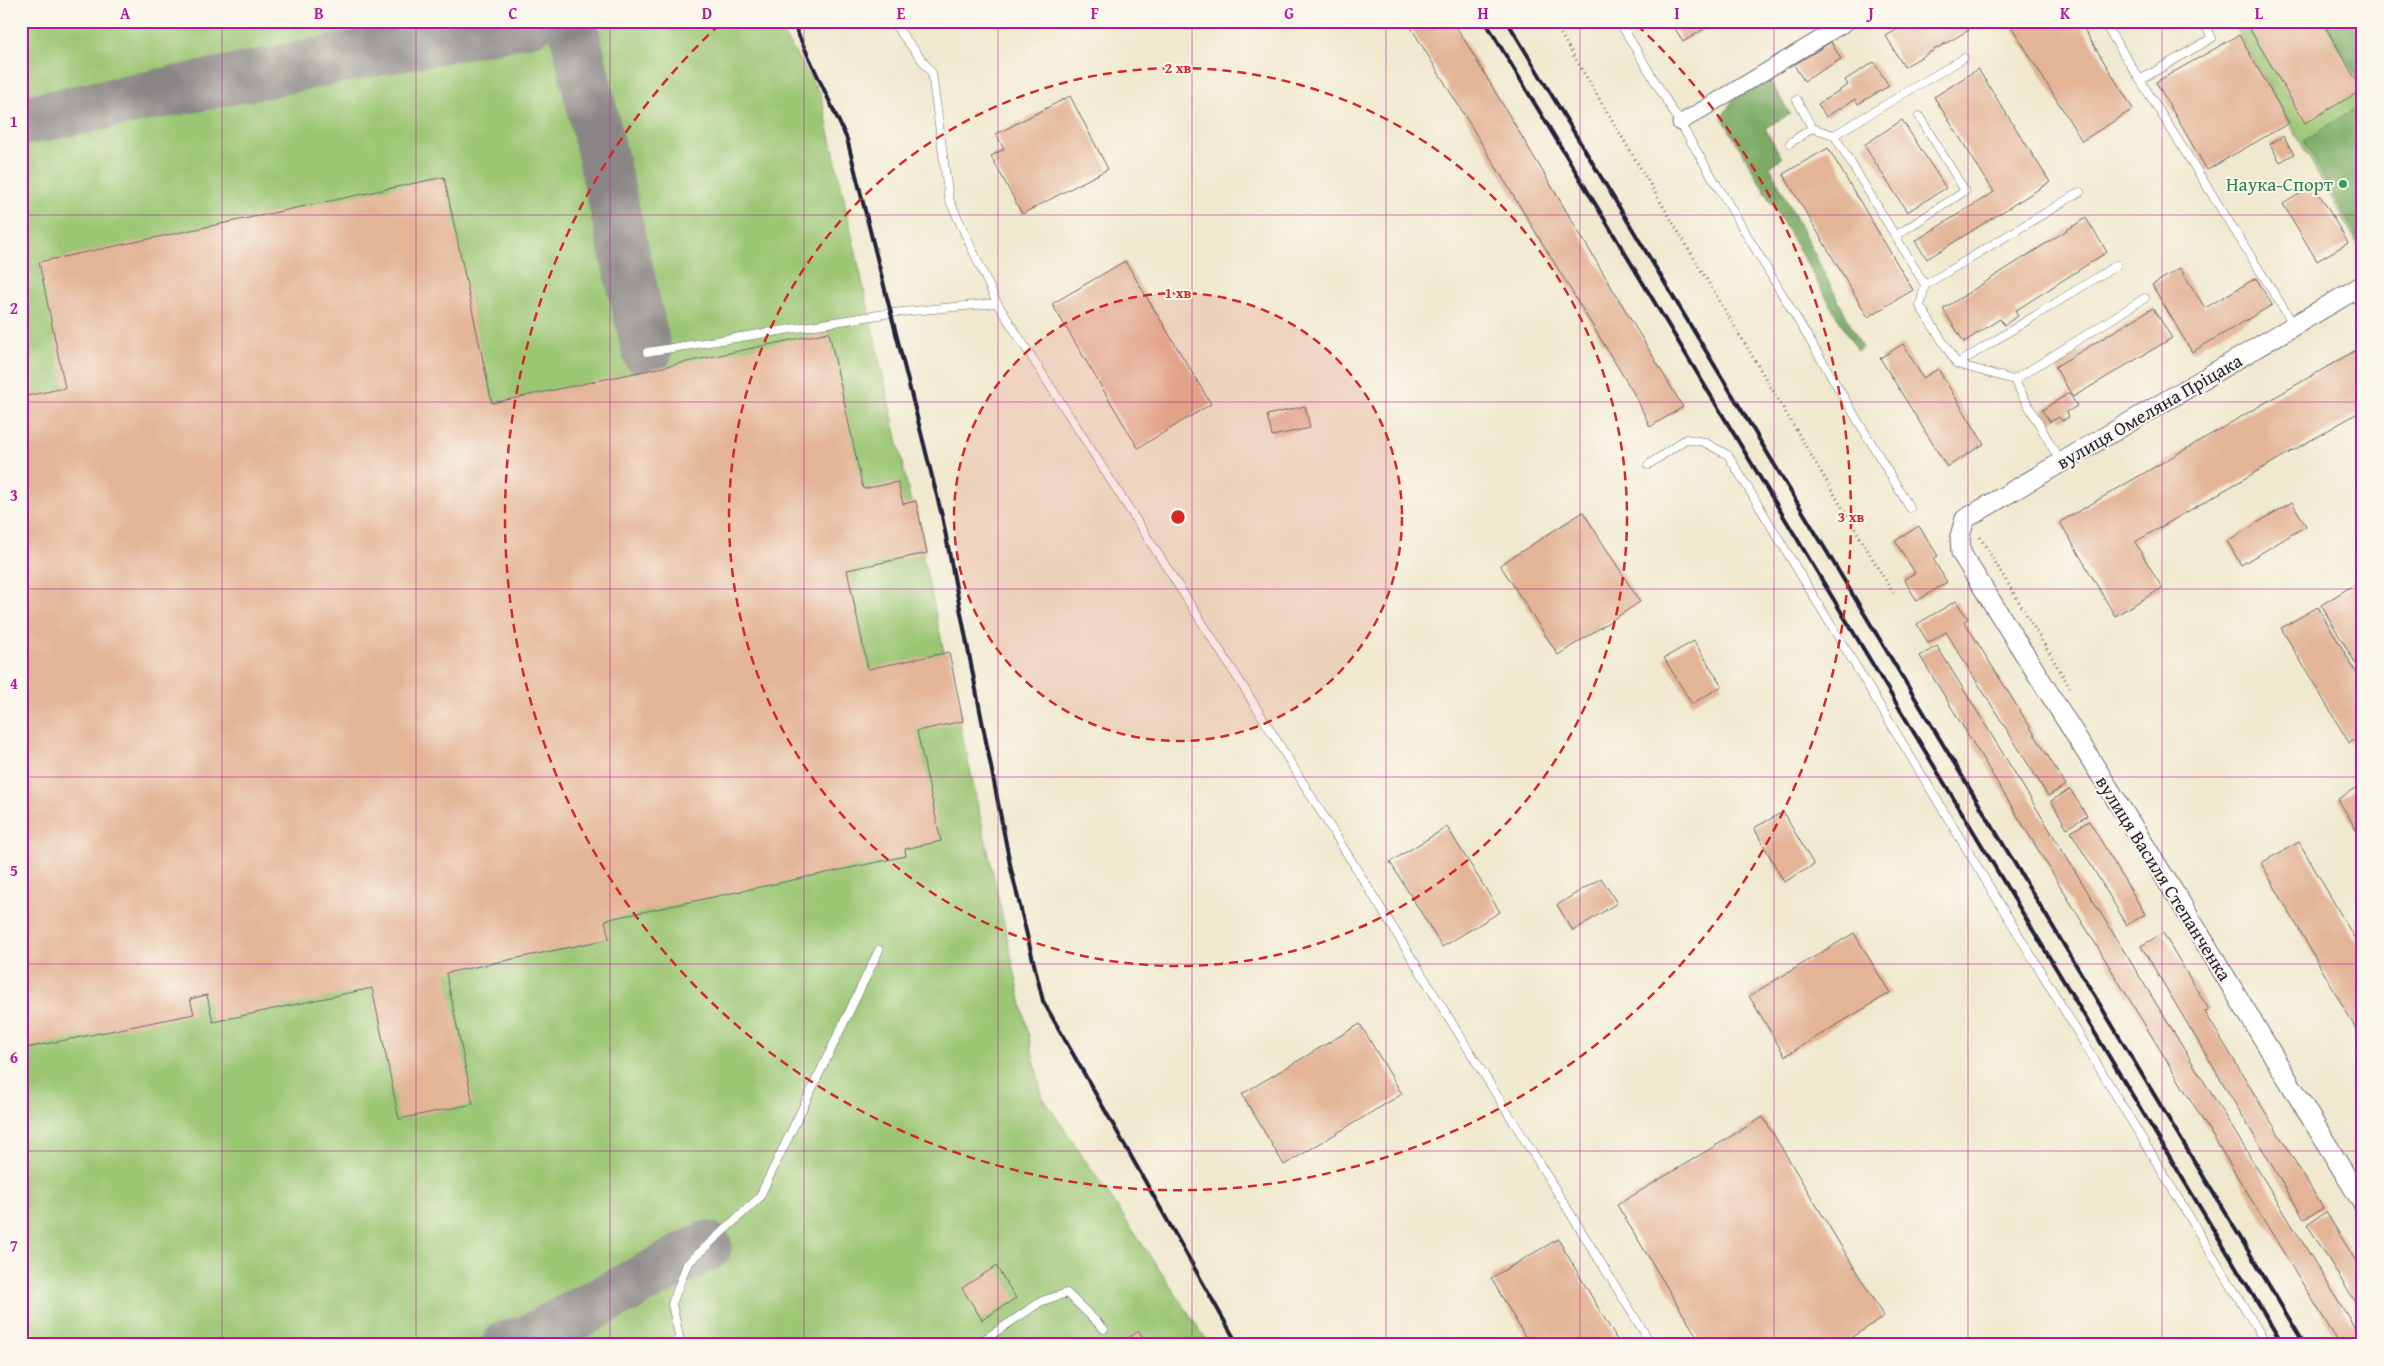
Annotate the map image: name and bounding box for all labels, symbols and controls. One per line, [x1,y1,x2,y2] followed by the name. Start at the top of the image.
[120,1,131,25] text: A
[314,1,324,25] text: B
[508,1,518,25] text: C
[702,1,712,25] text: D
[897,1,906,25] text: E
[1091,1,1099,25] text: F
[1284,1,1294,25] text: G
[1477,1,1489,25] text: H
[1674,1,1680,25] text: I
[1865,1,1874,25] text: J
[2060,1,2071,25] text: K
[2255,1,2264,25] text: L
[1165,57,1192,78] text: 2 хв
[10,109,18,133] text: 1
[2226,170,2334,198] place label: Наука-Спорт
[2337,178,2349,190] marker: Наука-Спорт
[1165,282,1192,303] text: 1 хв
[10,296,18,320] text: 2
[2051,346,2247,476] street label: вулиця Омеляна Пріцака
[10,483,18,507] text: 3
[1838,506,1865,527] text: 3 хв
[1169,508,1187,526] centre of rings
[10,671,18,695] text: 4
[2089,770,2239,986] street label: вулиця Василя Степанченка
[10,858,18,882] text: 5
[10,1045,18,1069] text: 6
[10,1233,18,1257] text: 7

